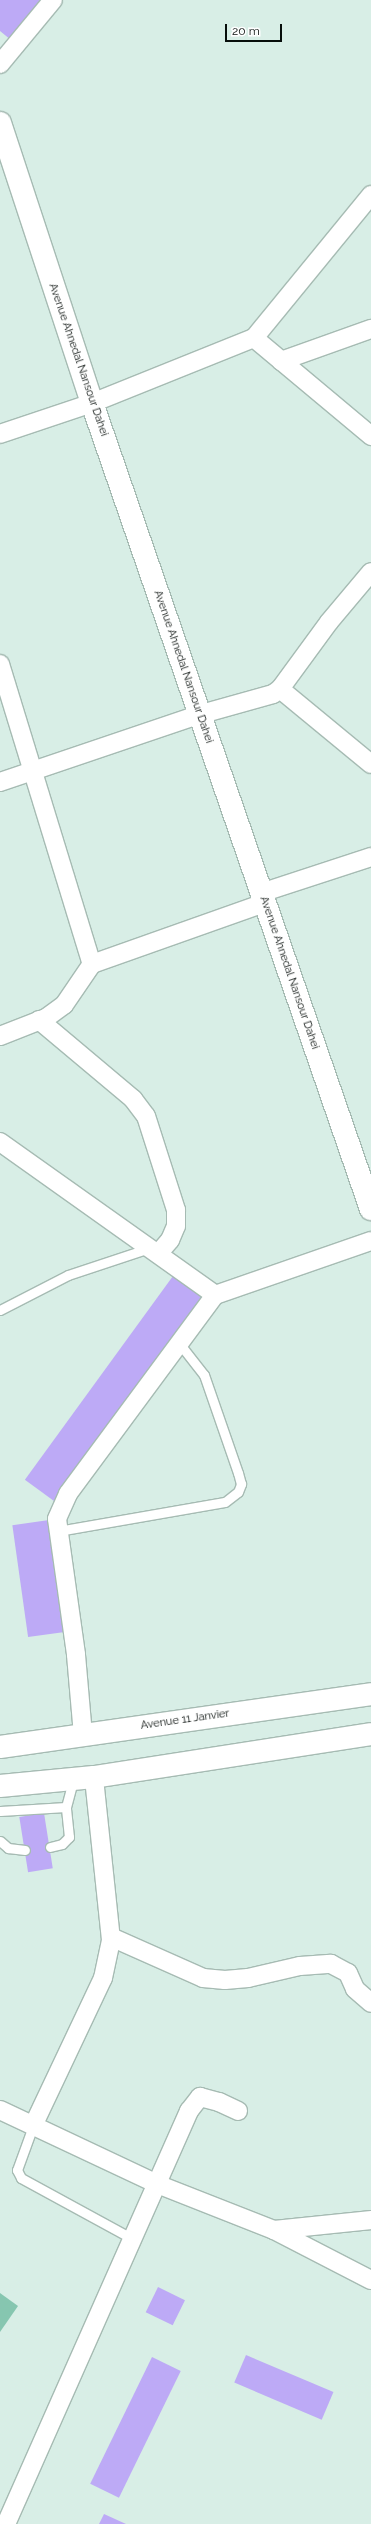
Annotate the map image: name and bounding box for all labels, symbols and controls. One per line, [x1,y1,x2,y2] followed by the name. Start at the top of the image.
[227,16,284,42] scale bar
[232,24,260,38] text: 20 m
[45,281,111,439] street label: Avenue Ahnedal Nansour Dahei
[150,588,216,746] street label: Avenue Ahnedal Nansour Dahei
[256,894,322,1052] street label: Avenue Ahnedal Nansour Dahei
[140,1707,230,1733] street label: Avenue 11 Janvier

